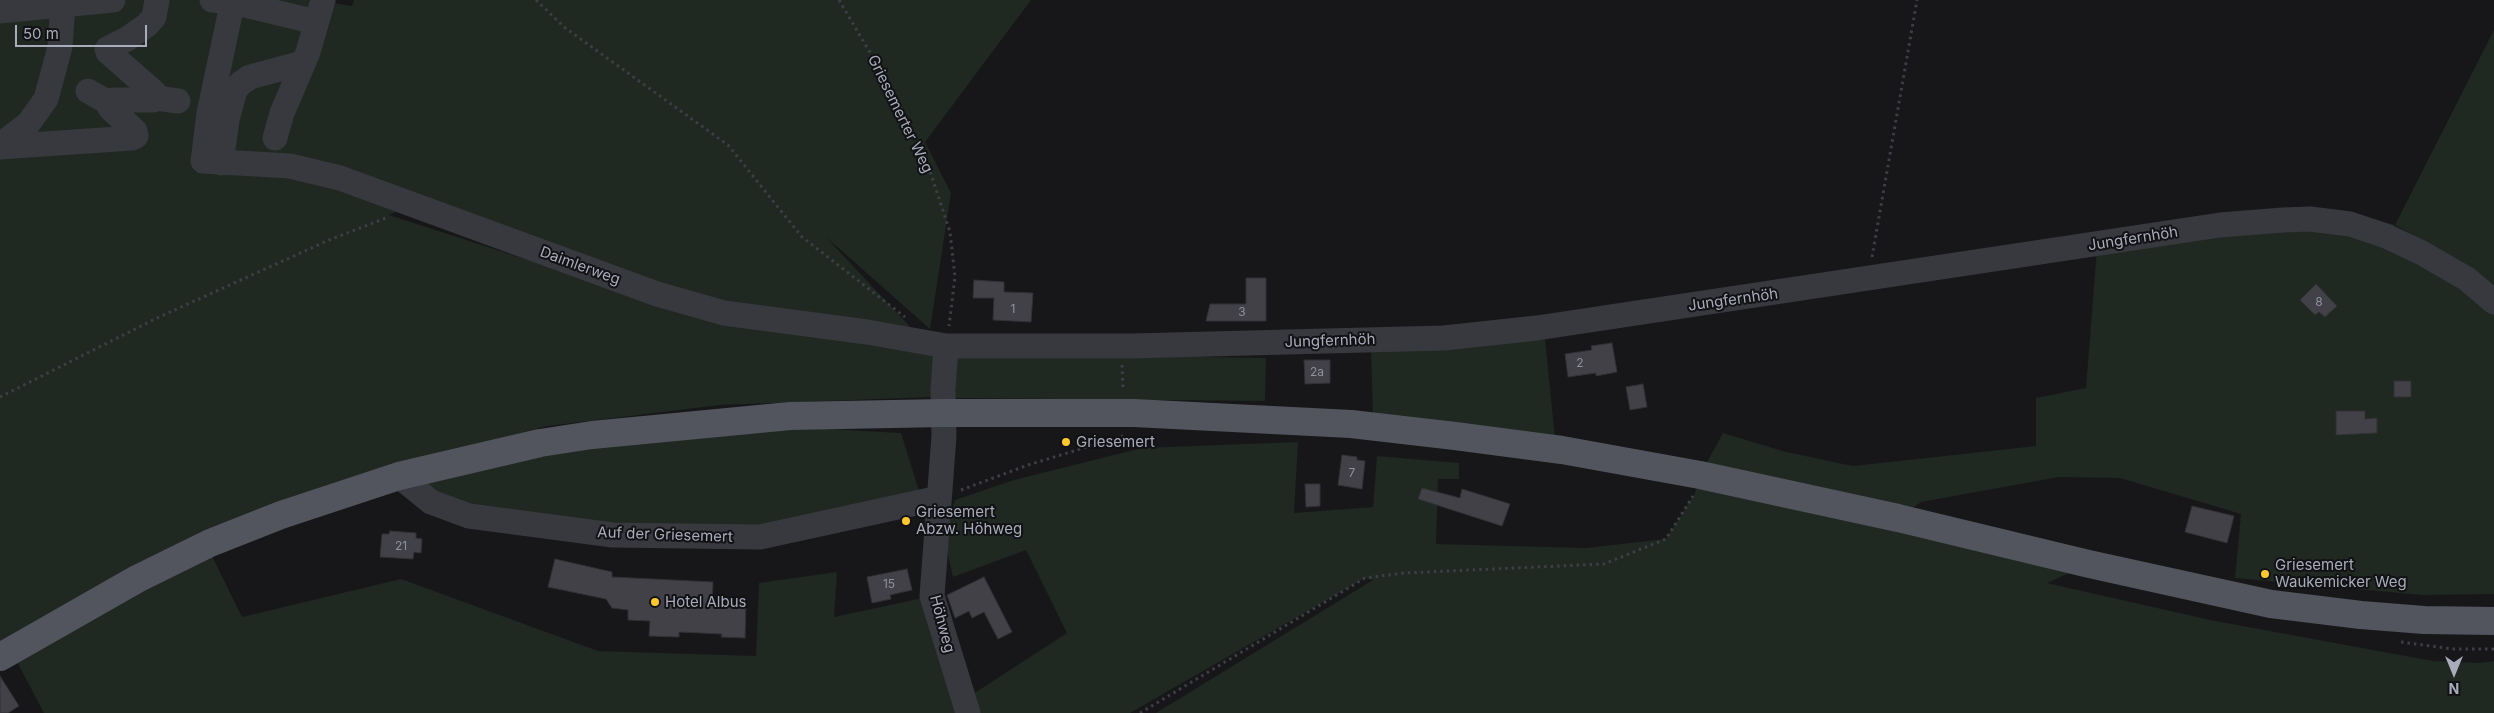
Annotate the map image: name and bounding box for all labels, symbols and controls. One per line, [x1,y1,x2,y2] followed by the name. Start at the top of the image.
[18,15,150,47] scale bar
[23,24,59,43] text: 50 m
[864,52,936,176] street label: Griesemerter Weg
[2087,223,2179,255] street label: Jungfernhöh
[537,243,623,289] street label: Daimlerweg
[1687,285,1779,315] street label: Jungfernhöh
[2315,295,2323,309] house number: 8
[1011,302,1015,316] house number: 1
[1238,305,1246,319] house number: 3
[1284,330,1376,352] street label: Jungfernhöh
[1576,356,1584,370] house number: 2
[1310,365,1324,379] house number: 2a
[1076,433,1155,451] place label: Griesemert
[1060,436,1072,448] marker: Griesemert
[1349,466,1355,480] house number: 7
[916,503,1022,538] place label: Griesemert Abzw. Höhweg
[900,515,912,527] marker: Griesemert Abzw. Höhweg
[597,524,733,546] street label: Auf der Griesemert
[395,539,407,553] house number: 21
[2275,556,2407,591] place label: Griesemert Waukemicker Weg
[2259,568,2271,580] marker: Griesemert Waukemicker Weg
[883,577,895,591] house number: 15
[665,593,746,611] place label: Hotel Albus
[926,593,958,655] street label: Höhweg
[649,596,661,608] marker: Hotel Albus
[2429,648,2479,698] north arrow
[2449,680,2459,697] text: N

